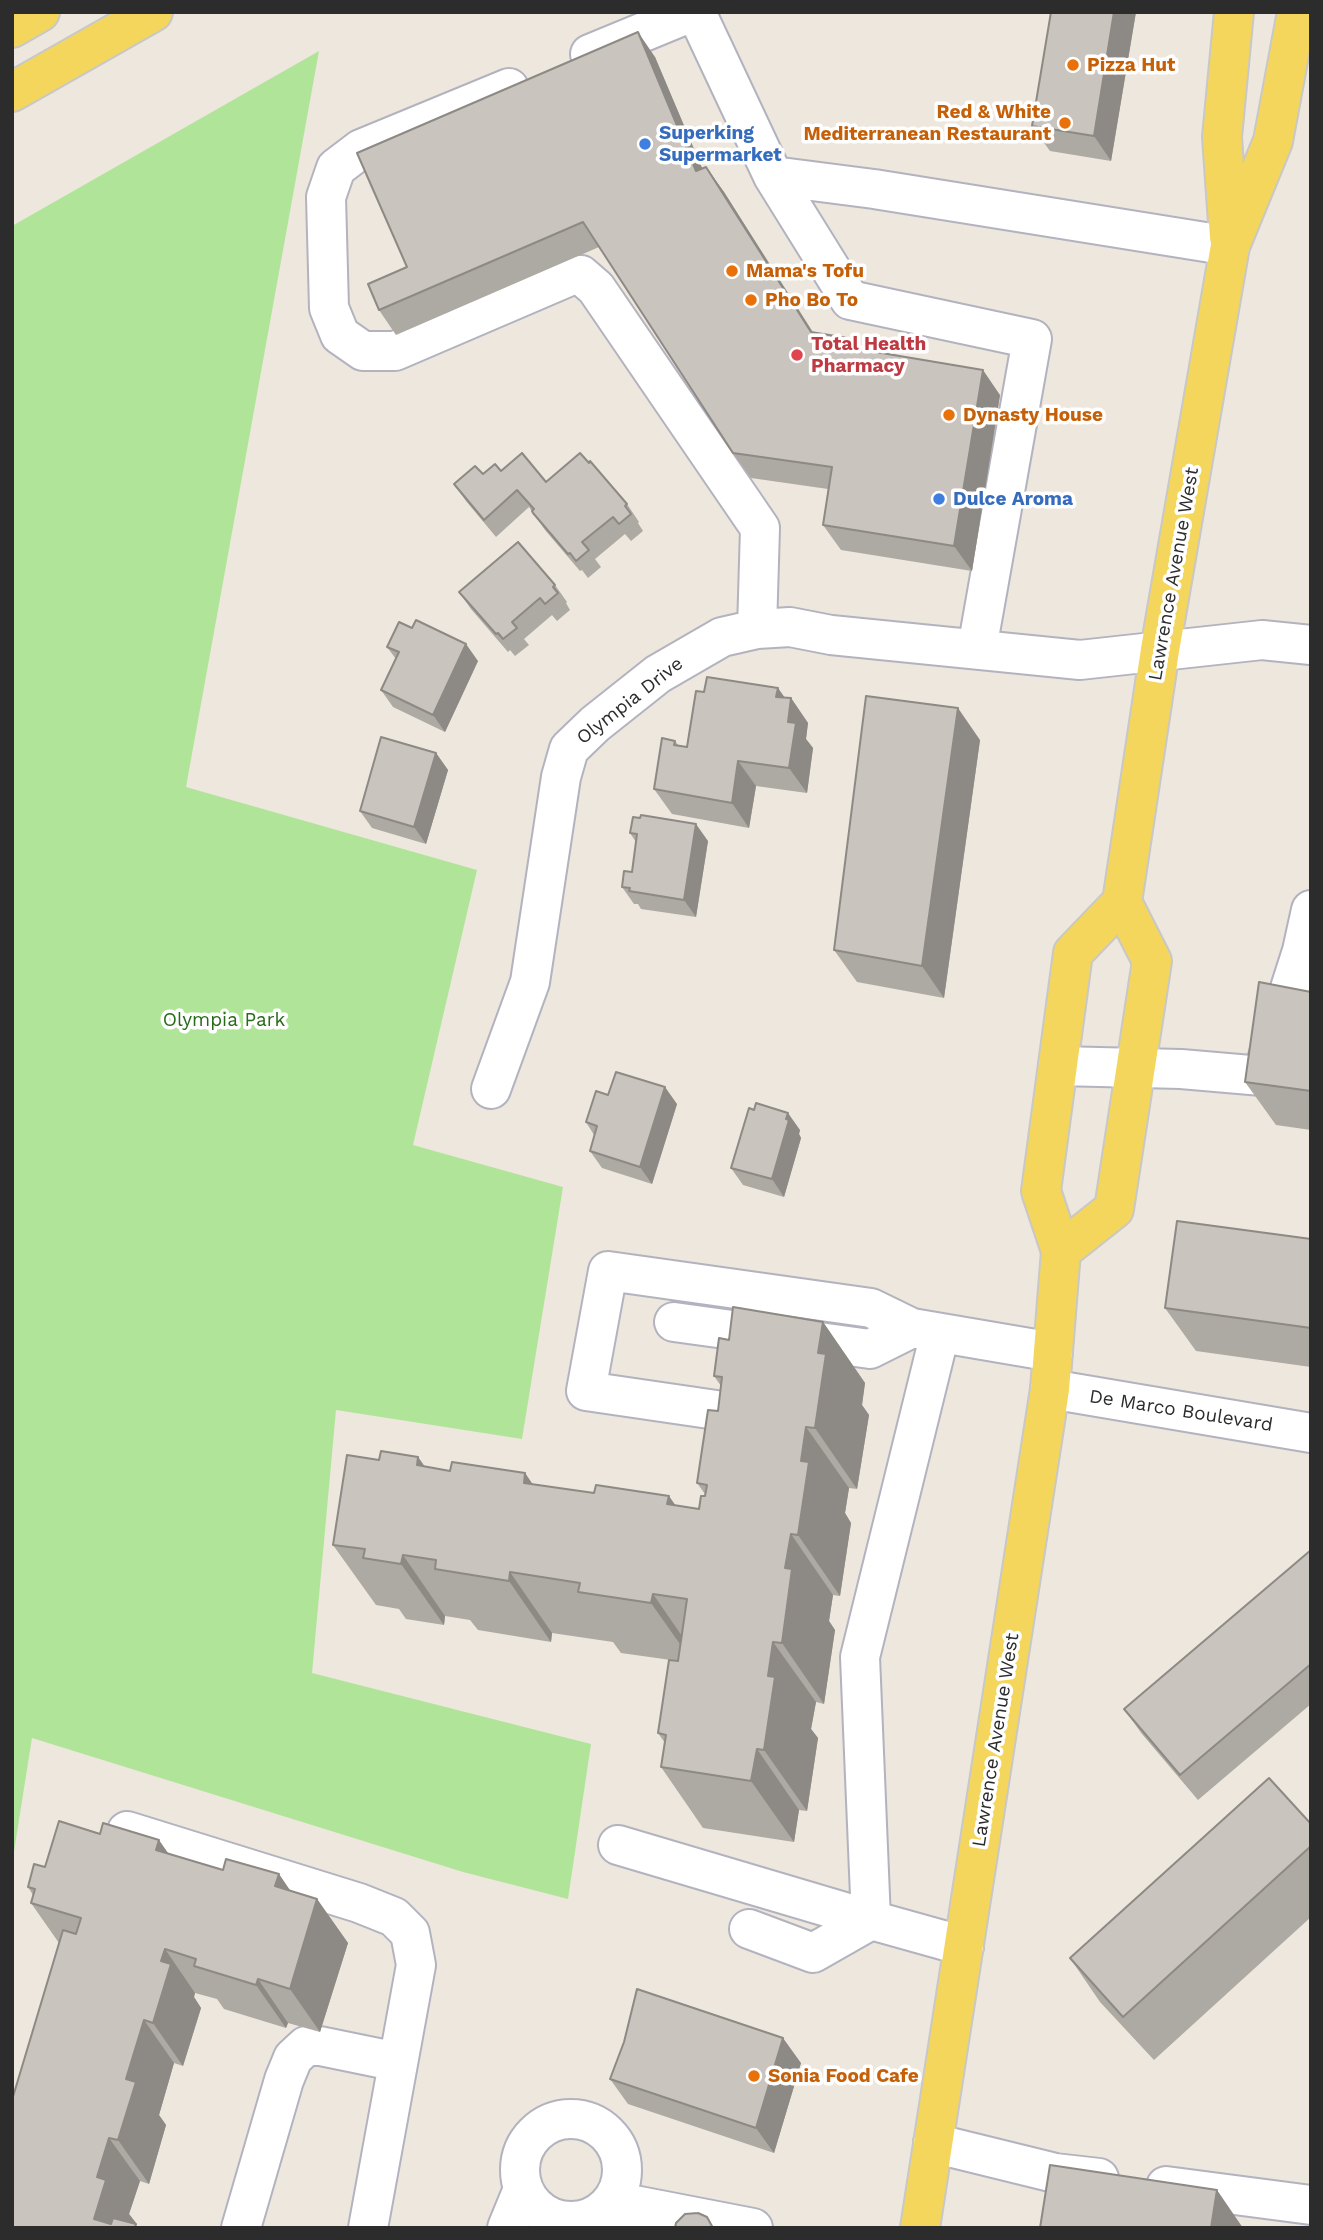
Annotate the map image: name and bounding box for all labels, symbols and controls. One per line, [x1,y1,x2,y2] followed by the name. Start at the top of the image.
[1087,54,1175,76] place label: Pizza Hut
[1065,57,1081,73] marker: Pizza Hut
[803,101,1051,145] place label: Red & White Mediterranean Restaurant
[1057,115,1073,131] marker: Red & White Mediterranean Restaurant
[659,122,782,166] place label: Superking Supermarket
[637,136,653,152] marker: Superking Supermarket
[746,260,864,282] place label: Mama's Tofu
[724,263,740,279] marker: Mama's Tofu
[765,289,858,311] place label: Pho Bo To
[743,292,759,308] marker: Pho Bo To
[811,333,926,377] place label: Total Health Pharmacy
[789,347,805,363] marker: Total Health Pharmacy
[963,404,1103,426] place label: Dynasty House
[941,407,957,423] marker: Dynasty House
[1144,466,1204,682] street label: Lawrence Avenue West
[953,488,1073,510] place label: Dulce Aroma
[931,491,947,507] marker: Dulce Aroma
[572,652,688,750] street label: Olympia Drive
[163,1009,285,1031] park label: Olympia Park
[1087,1385,1275,1437] street label: De Marco Boulevard
[968,1631,1024,1849] street label: Lawrence Avenue West
[768,2065,919,2087] place label: Sonia Food Cafe
[746,2068,762,2084] marker: Sonia Food Cafe

